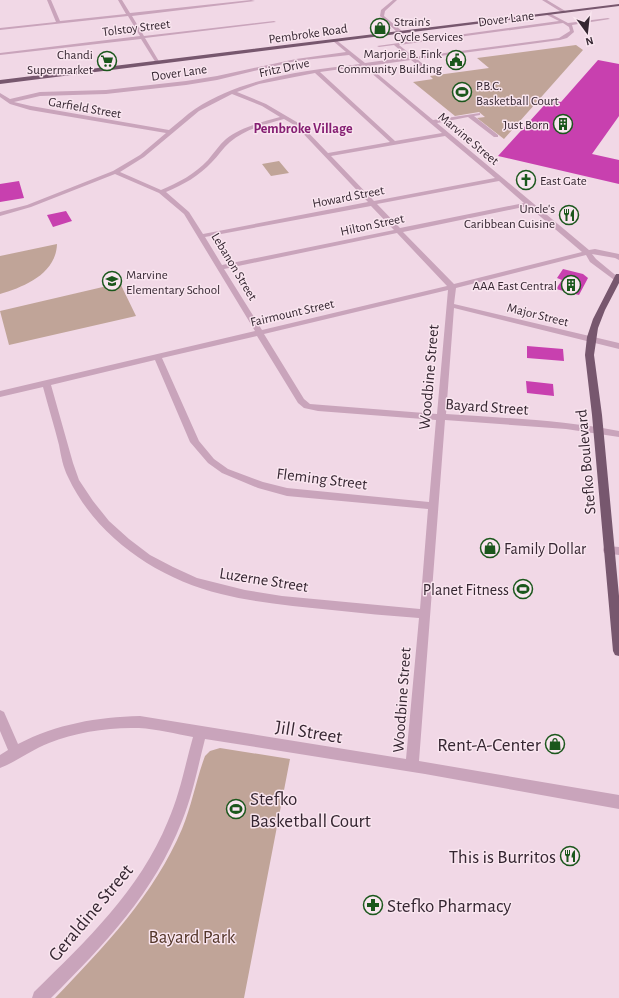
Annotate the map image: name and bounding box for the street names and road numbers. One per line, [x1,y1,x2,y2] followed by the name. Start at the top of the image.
[477,10,535,29] street label: Dover Lane
[101,18,171,39] street label: Tolstoy Street
[268,22,349,46] street label: Pembroke Road
[258,57,311,80] street label: Fritz Drive
[150,63,208,84] street label: Dover Lane
[47,96,122,121] street label: Garfield Street
[435,110,501,168] street label: Marvine Street
[311,184,385,211] street label: Howard Street
[339,212,405,239] street label: Hilton Street
[209,231,259,303] street label: Lebanon Street
[249,298,335,329] street label: Fairmount Street
[506,302,570,329] street label: Major Street
[416,324,442,430] street label: Woodbine Street
[445,396,529,419] street label: Bayard Street
[573,409,599,515] street label: Stefko Boulevard
[276,465,368,492] street label: Fleming Street
[218,565,309,595] street label: Luzerne Street
[390,647,414,753] street label: Woodbine Street
[274,718,344,747] street label: Jill Street
[45,861,137,965] street label: Geraldine Street

